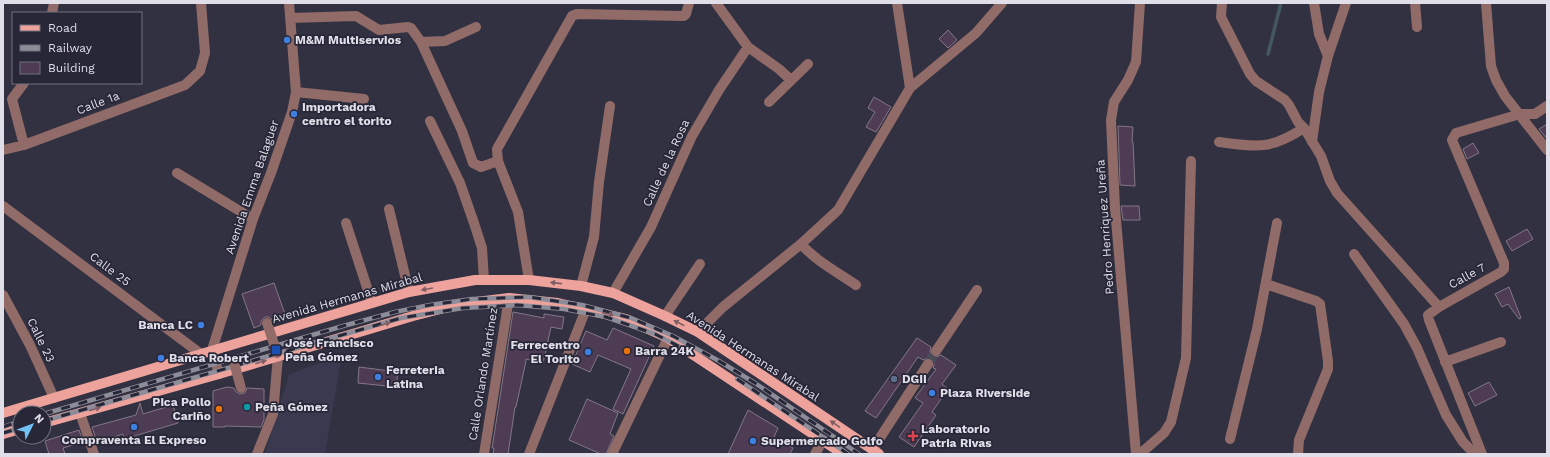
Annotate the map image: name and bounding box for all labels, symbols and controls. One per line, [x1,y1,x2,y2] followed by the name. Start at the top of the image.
[12,12,142,84] legend
[48,21,77,35] text: Road
[295,33,402,47] place label: M&M Multiservios
[282,35,292,45] marker: M&M Multiservios
[48,41,93,55] text: Railway
[48,61,95,75] text: Building
[75,88,122,118] street label: Calle 1a
[302,100,392,128] place label: Importadora centro el torito
[289,109,299,119] marker: Importadora centro el torito
[640,117,692,209] street label: Calle de la Rosa
[222,118,282,256] street label: Avenida Emma Balaguer
[1093,159,1117,295] street label: Pedro Henriquez Ureña
[87,249,133,289] street label: Calle 25
[1446,260,1488,292] street label: Calle 7
[270,270,424,326] street label: Avenida Hermanas Mirabal
[550,280,562,287] one-way arrow
[421,286,433,292] one-way arrow
[466,307,500,441] street label: Calle Orlando Martínez
[684,308,822,404] street label: Avenida Hermanas Mirabal
[602,312,615,318] one-way arrow
[24,316,58,364] street label: Calle 23
[138,318,193,332] place label: Banca LC
[673,319,685,326] one-way arrow
[196,320,206,330] marker: Banca LC
[379,321,391,327] one-way arrow
[285,336,374,364] place label: José Francisco Peña Gómez
[510,338,580,366] place label: Ferrecentro El Torito
[270,344,282,356] marker: José Francisco Peña Gómez
[635,344,694,358] place label: Barra 24K
[622,346,632,356] marker: Barra 24K
[583,347,593,357] marker: Ferrecentro El Torito
[169,351,250,365] place label: Banca Robert
[156,353,166,363] marker: Banca Robert
[255,359,267,365] one-way arrow
[386,363,445,391] place label: Ferreteria Latina
[373,372,383,382] marker: Ferreteria Latina
[902,372,927,386] place label: DGII
[889,374,899,384] marker: DGII
[940,386,1030,400] place label: Plaza Riverside
[927,388,937,398] marker: Plaza Riverside
[152,395,211,423] place label: Pica Pollo Cariño
[255,400,328,414] place label: Peña Gómez
[242,402,252,412] marker: Peña Gómez
[214,404,224,414] marker: Pica Pollo Cariño
[12,405,52,445] north arrow
[89,406,101,412] one-way arrow
[32,411,47,426] text: N
[829,421,840,428] one-way arrow
[129,422,139,432] marker: Compraventa El Expreso
[921,422,992,450] place label: Laboratorio Patria Rivas
[908,431,918,441] marker: Laboratorio Patria Rivas
[61,433,207,447] place label: Compraventa El Expreso
[761,434,883,448] place label: Supermercado Golfo
[748,436,758,446] marker: Supermercado Golfo

